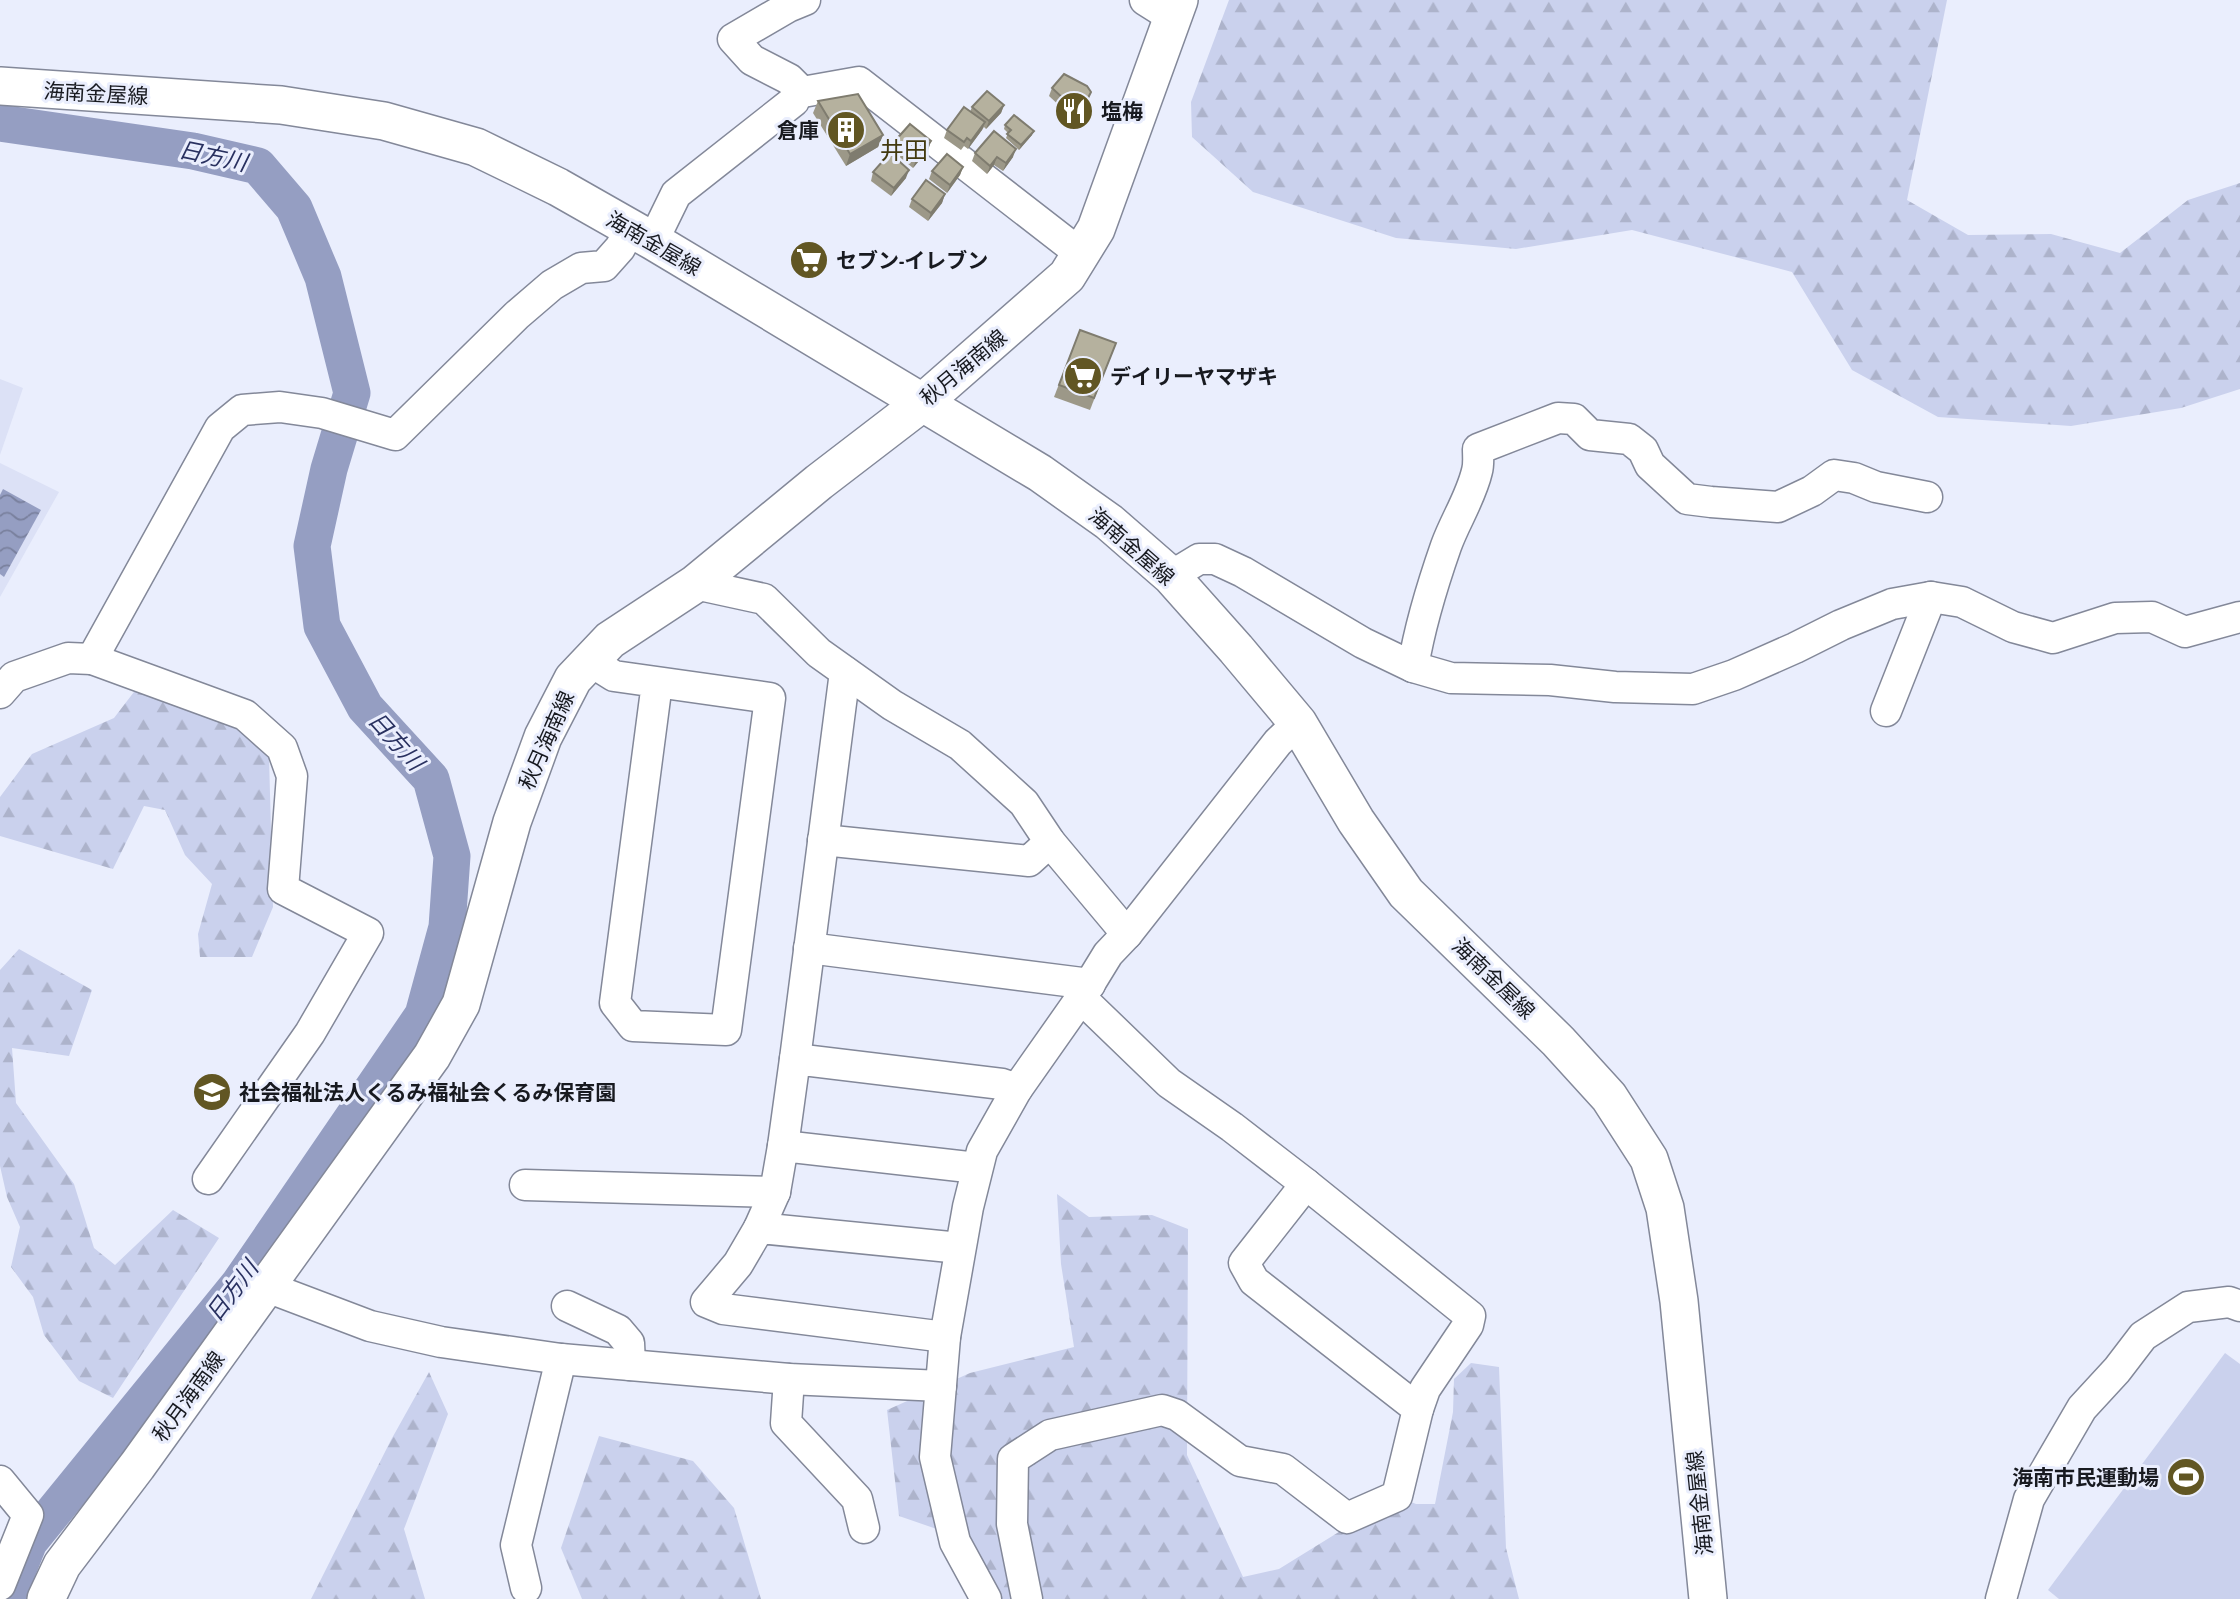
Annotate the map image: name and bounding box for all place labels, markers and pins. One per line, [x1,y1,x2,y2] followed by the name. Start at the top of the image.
[1053,90,1095,132] restaurant icon: 塩梅
[1101,99,1143,123] place label: 塩梅
[825,109,867,151] building icon: 倉庫
[777,118,819,142] place label: 倉庫
[788,239,830,281] supermarket icon: セブン-イレブン
[836,248,988,272] place label: セブン-イレブン
[1062,355,1104,397] supermarket icon: デイリーヤマザキ
[1110,364,1278,388] place label: デイリーヤマザキ
[191,1071,233,1113] school or university icon: 社会福祉法人くるみ福祉会くるみ保育園
[239,1080,616,1104] place label: 社会福祉法人くるみ福祉会くるみ保育園
[2165,1456,2207,1498] sports icon: 海南市民運動場
[2012,1465,2159,1489] place label: 海南市民運動場

